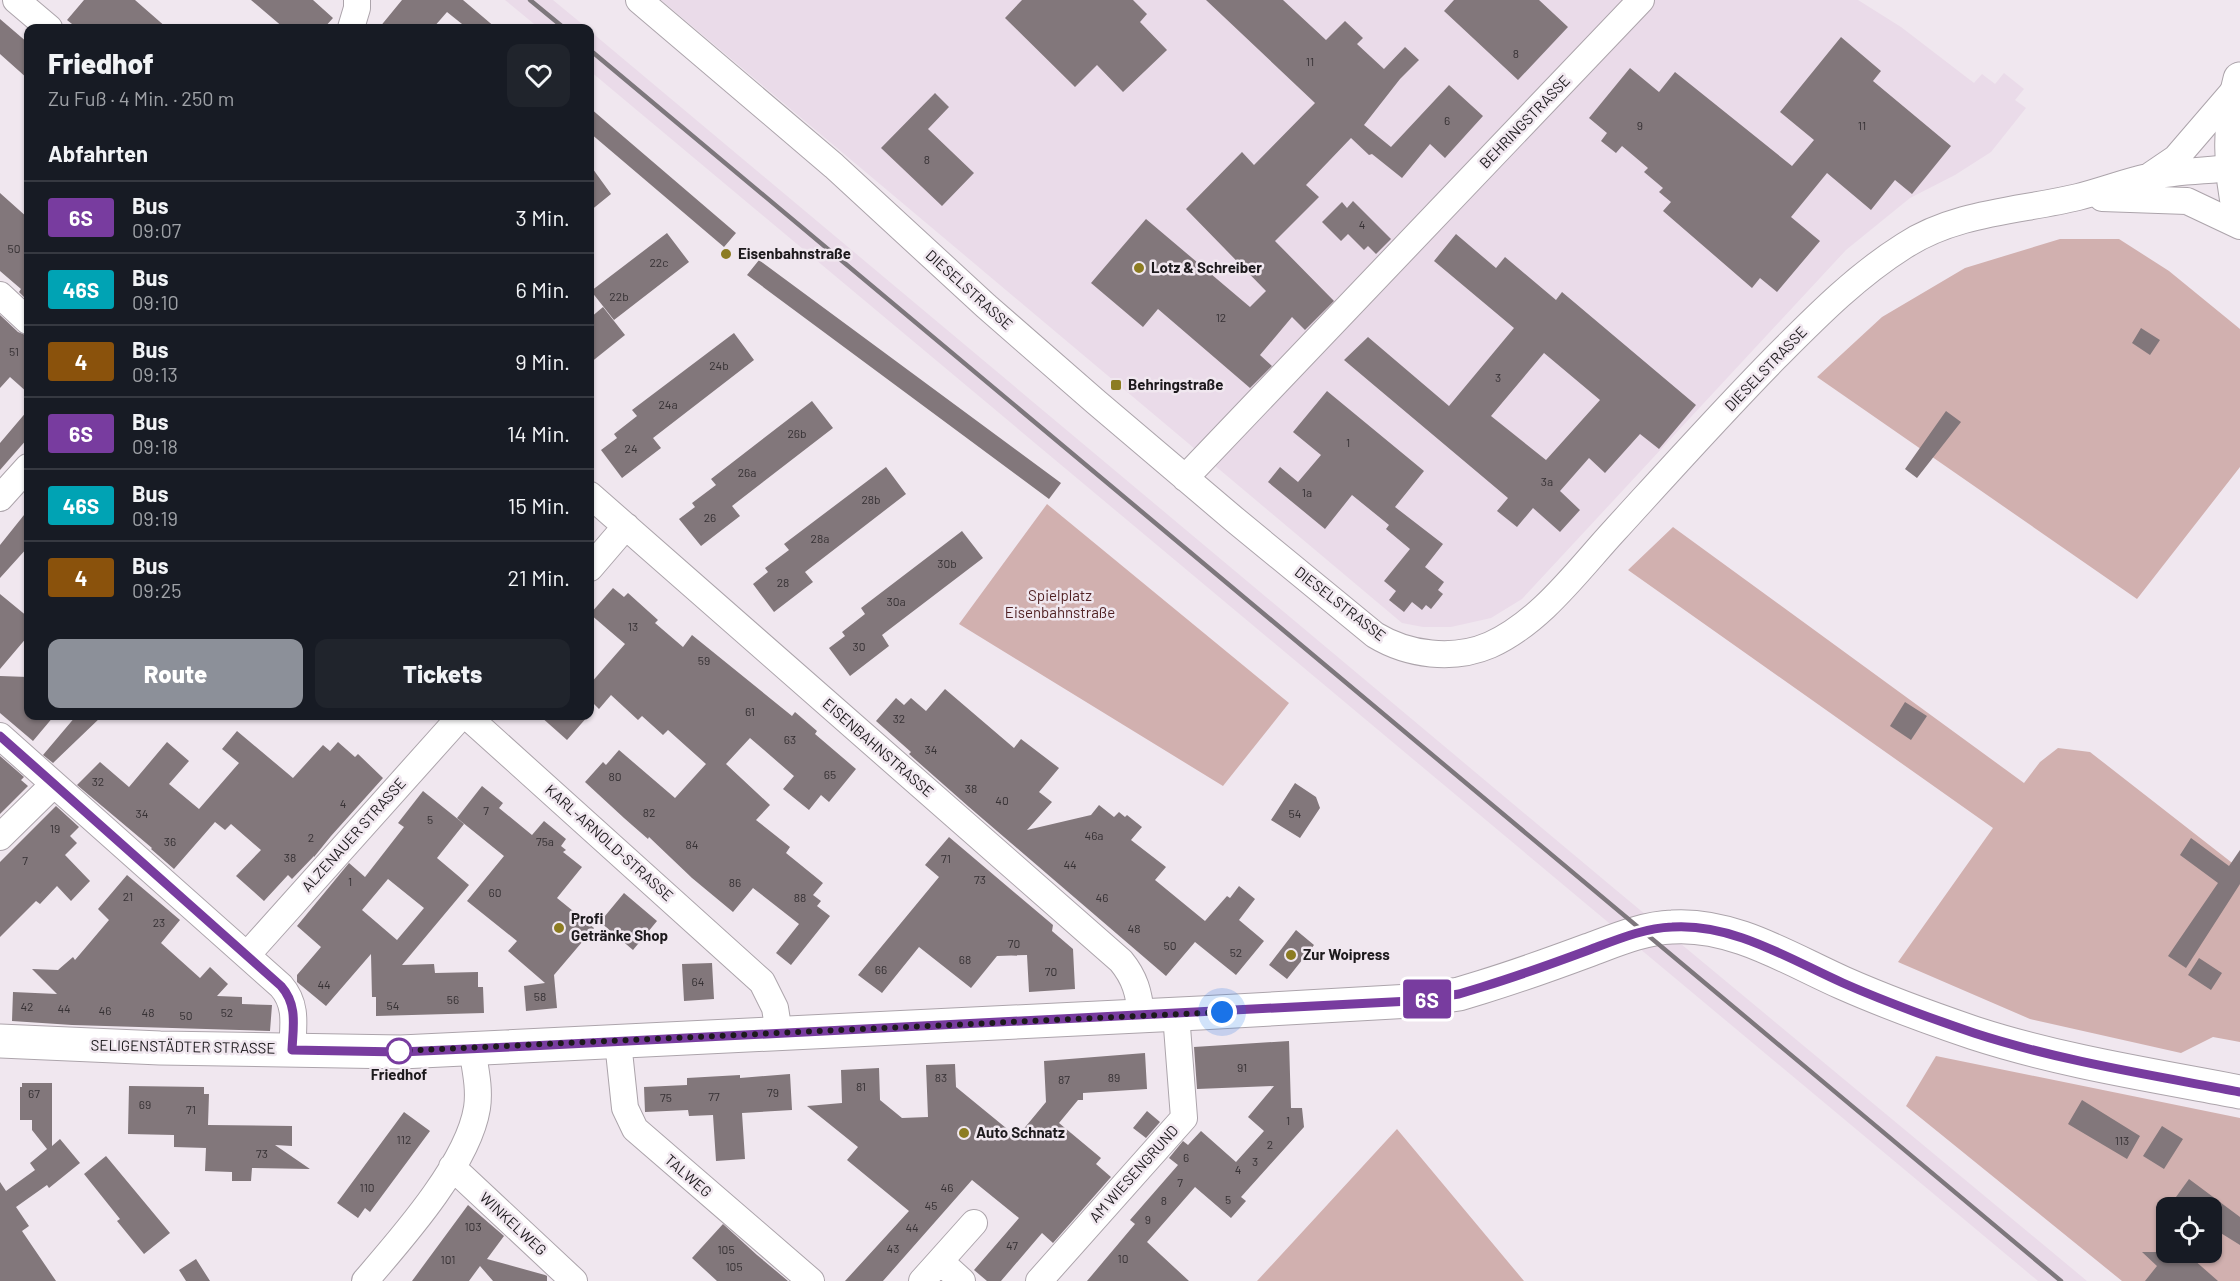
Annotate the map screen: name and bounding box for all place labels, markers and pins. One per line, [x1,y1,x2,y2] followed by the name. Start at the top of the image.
[738,244,851,262] place label: Eisenbahnstraße
[719,247,733,261] marker: Eisenbahnstraße
[1151,258,1262,276] place label: Lotz & Schreiber
[1132,261,1146,275] marker: Lotz & Schreiber
[1128,375,1223,393] place label: Behringstraße
[1109,378,1123,392] marker: Behringstraße
[571,909,668,944] place label: Profi Getränke Shop
[552,921,566,935] marker: Profi Getränke Shop
[1303,945,1390,963] place label: Zur Woipress
[1284,948,1298,962] marker: Zur Woipress
[386,1038,412,1064] marker: Friedhof
[371,1065,427,1083] place label: Friedhof
[976,1123,1065,1141] place label: Auto Schnatz
[957,1126,971,1140] marker: Auto Schnatz

